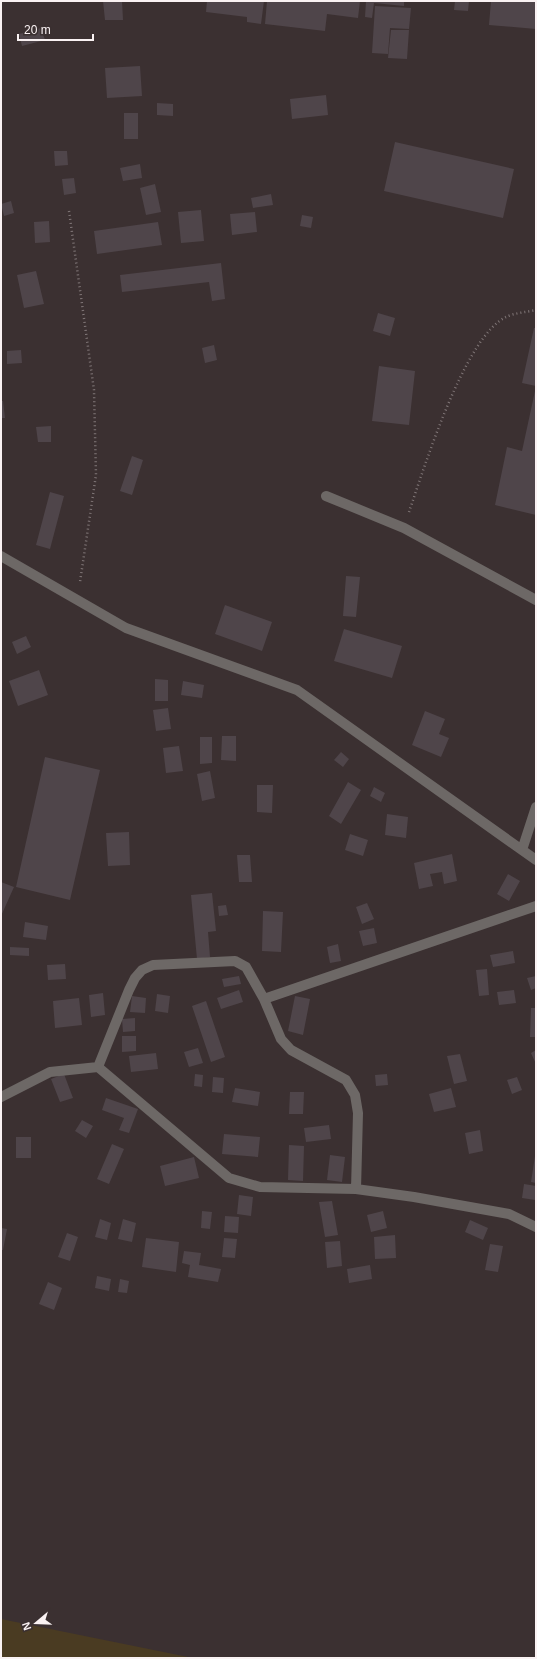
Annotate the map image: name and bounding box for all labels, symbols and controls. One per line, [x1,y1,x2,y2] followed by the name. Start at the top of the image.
[18,16,93,42] scale bar
[24,23,51,37] text: 20 m
[16,1603,56,1643] north arrow
[20,1620,34,1632] text: N

